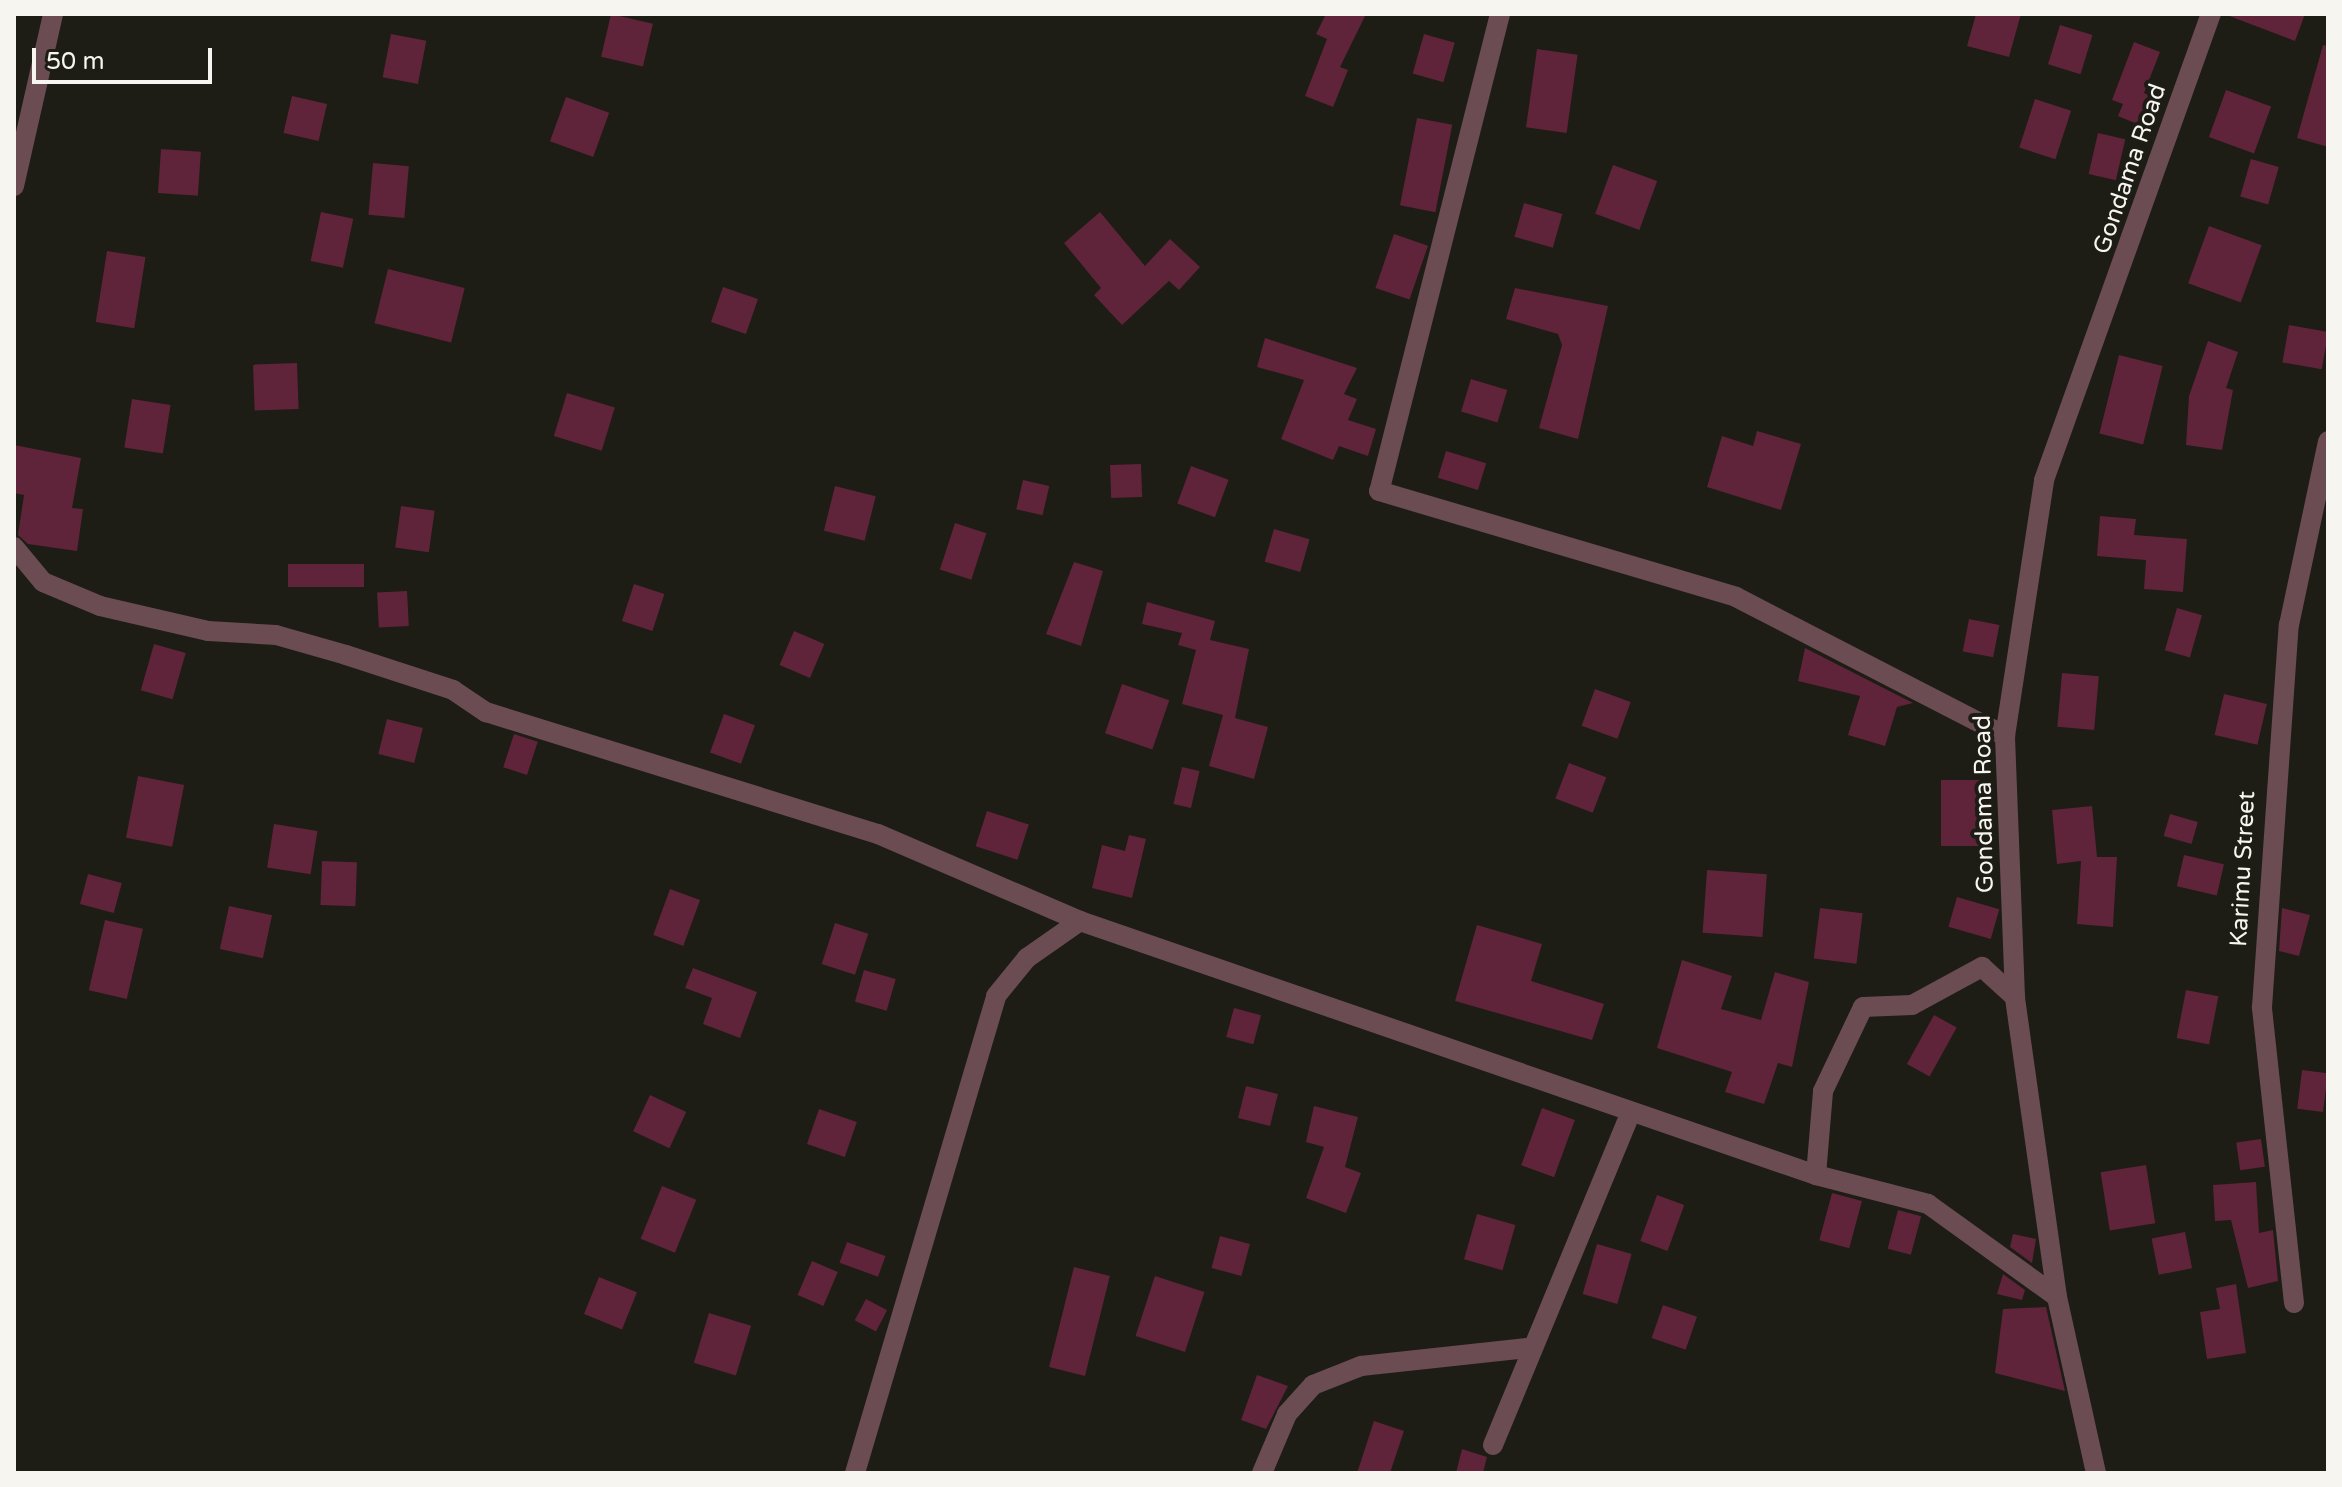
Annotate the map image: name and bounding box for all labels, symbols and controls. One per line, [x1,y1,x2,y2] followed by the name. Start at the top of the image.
[36,32,216,82] scale bar
[46,47,104,76] text: 50 m
[2087,80,2173,258] street label: Gondama Road
[1968,715,2000,893] street label: Gondama Road
[2225,790,2261,948] street label: Karimu Street

